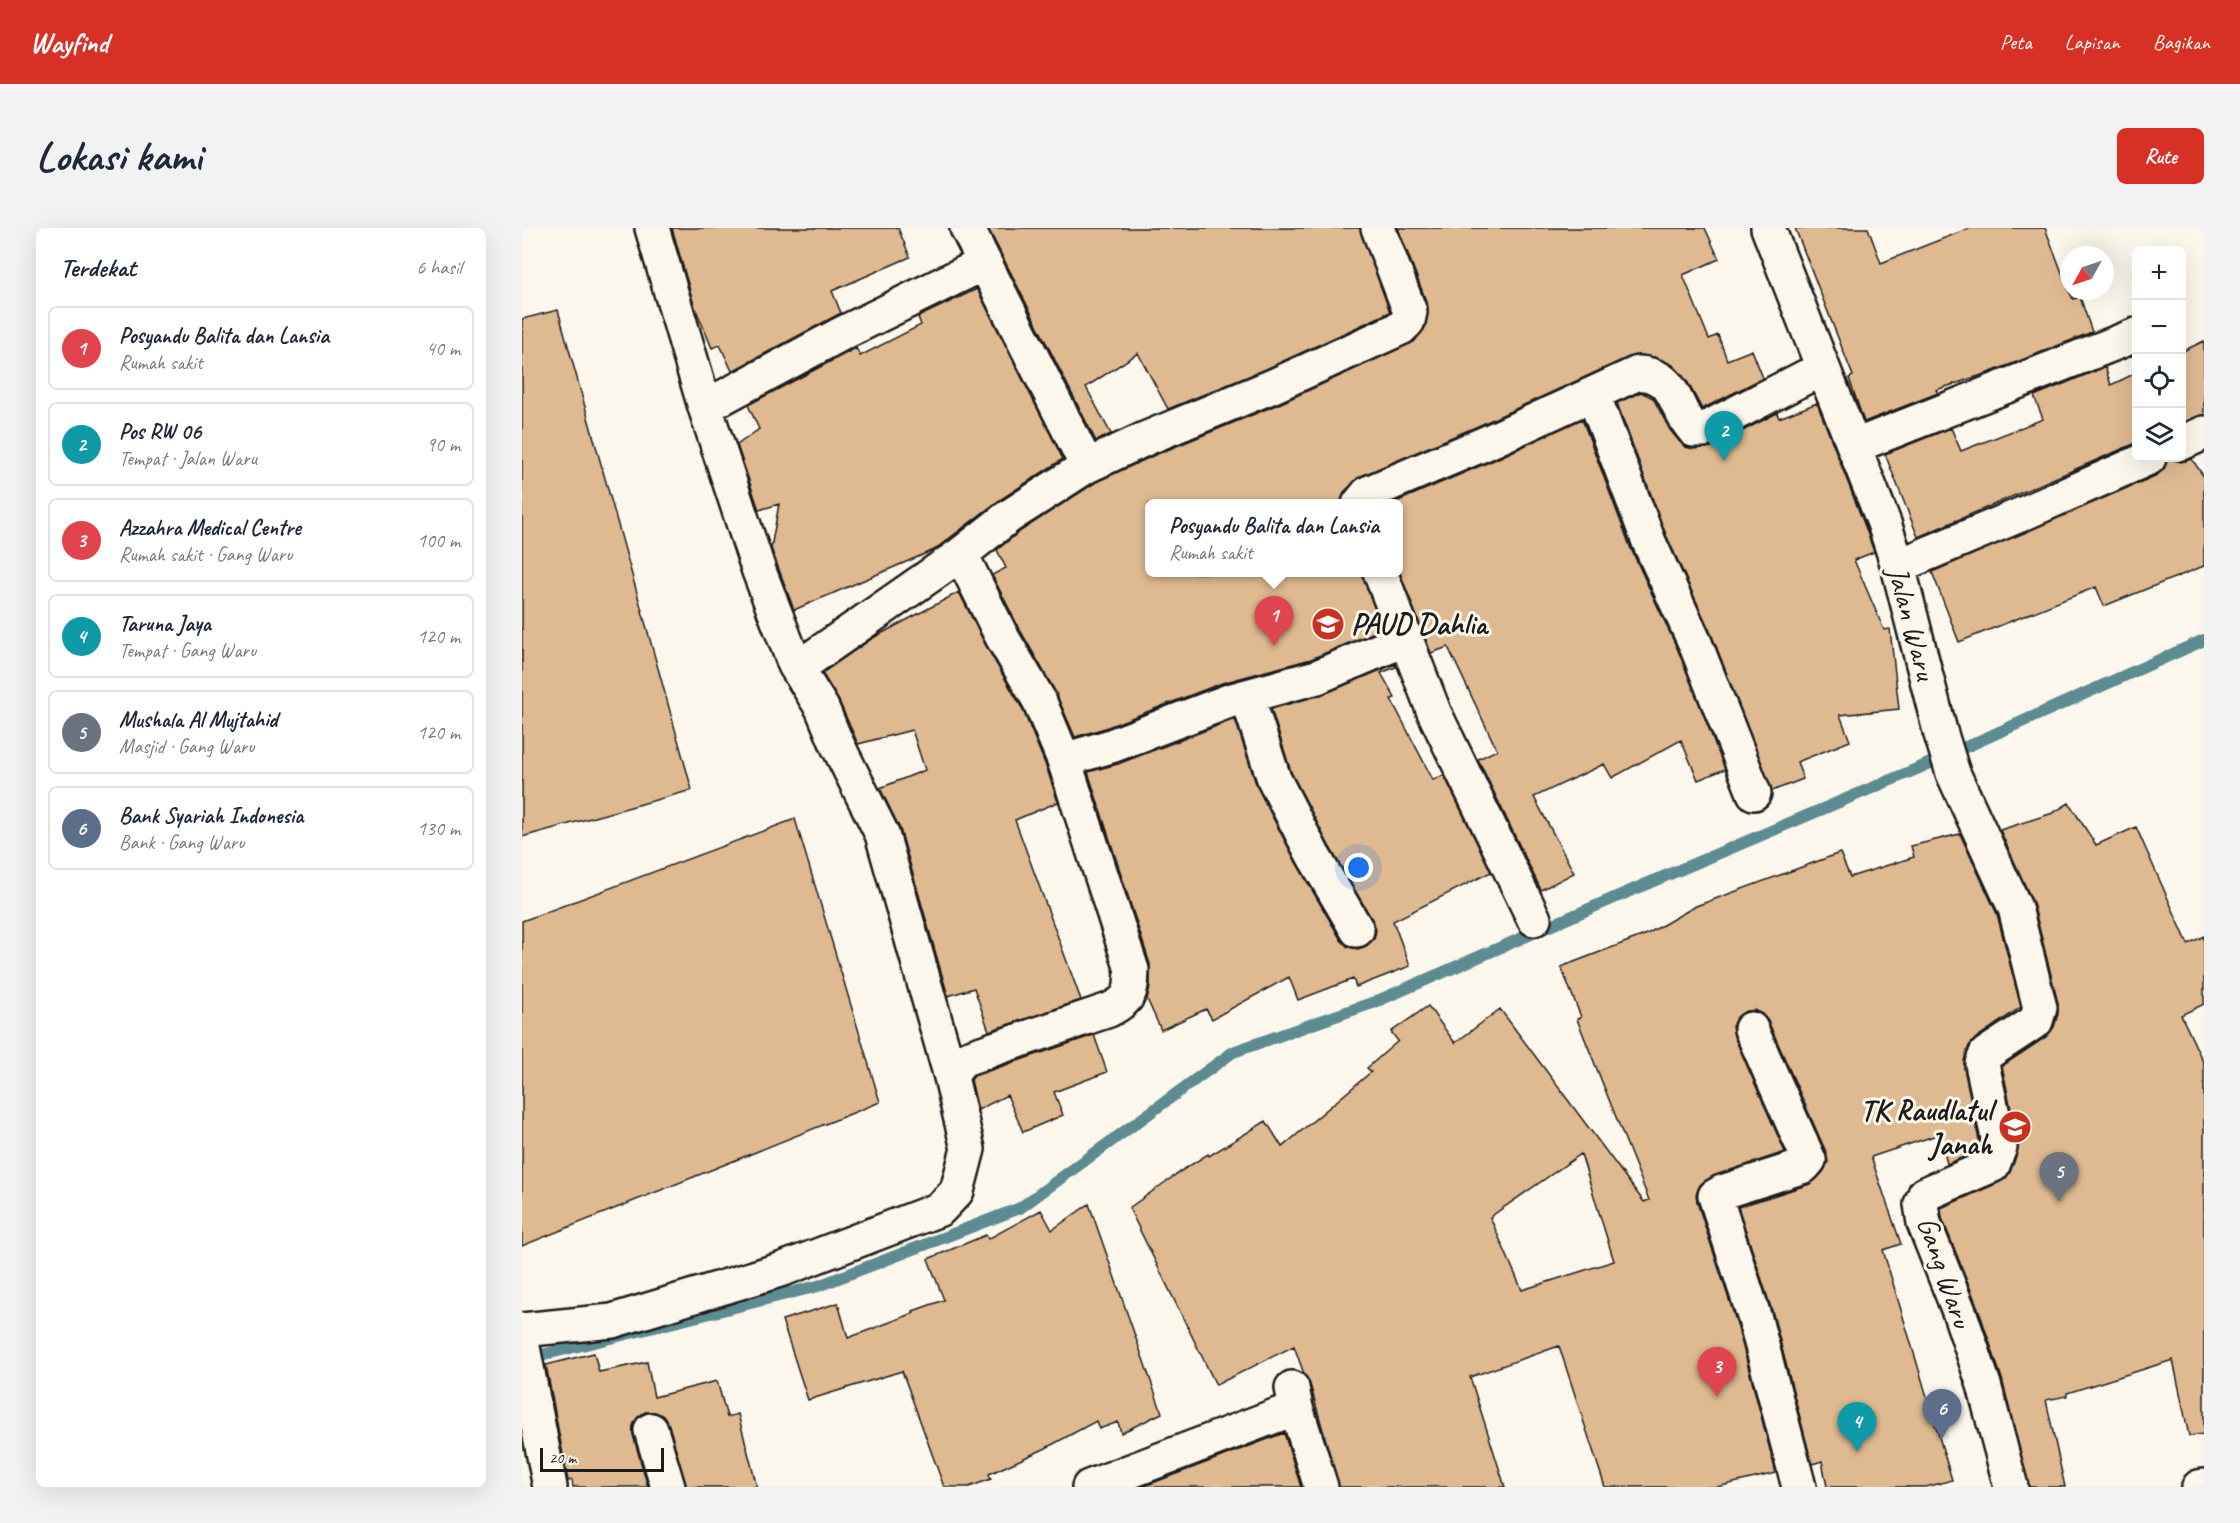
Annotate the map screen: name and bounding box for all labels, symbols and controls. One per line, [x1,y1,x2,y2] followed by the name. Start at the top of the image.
[30,25,109,60] text: Wayfind
[2000,29,2032,55] text: Peta
[2065,29,2120,55] text: Lapisan
[2153,29,2210,55] text: Bagikan
[2117,128,2204,184] button: Rute
[36,130,202,183] text: Lokasi kami
[2060,246,2114,300] north arrow
[2132,246,2186,462] map controls
[2132,246,2186,300] button: +
[60,251,136,284] text: Terdekat
[416,255,462,280] text: 6 hasil
[2132,300,2186,354] button: −
[119,322,329,350] text: Posyandu Balita dan Lansia
[77,336,86,361] text: 1
[426,336,460,361] text: 40 m
[119,350,203,375] text: Rumah sakit
[2132,354,2186,408] button: locate
[2132,408,2186,462] button: layers
[1704,412,1744,461] pin: 2
[119,418,201,446] text: Pos RW 06
[77,432,86,457] text: 2
[426,432,460,457] text: 90 m
[119,446,257,471] text: Tempat · Jalan Waru
[1145,499,1403,577] popup
[1169,512,1379,540] text: Posyandu Balita dan Lansia
[119,514,301,542] text: Azzahra Medical Centre
[77,528,86,553] text: 3
[417,528,460,553] text: 100 m
[1169,540,1253,565] text: Rumah sakit
[119,542,292,567] text: Rumah sakit · Gang Waru
[1878,560,1946,686] street label: Jalan Waru
[1254,596,1293,646] pin: 1
[1351,605,1489,643] place label: PAUD Dahlia
[1310,606,1346,642] school or university icon: PAUD Dahlia
[119,610,211,638] text: Taruna Jaya
[77,624,86,649] text: 4
[417,624,460,649] text: 120 m
[119,638,256,663] text: Tempat · Gang Waru
[119,706,277,734] text: Mushala Al Mujtahid
[77,720,86,745] text: 5
[417,720,460,745] text: 120 m
[119,734,255,759] text: Masjid · Gang Waru
[119,802,303,830] text: Bank Syariah Indonesia
[77,816,86,841] text: 6
[417,816,460,841] text: 130 m
[119,830,244,855] text: Bank · Gang Waru
[1344,853,1373,882] your location
[1860,1091,1998,1163] place label: TK Raudlatul Janah
[1997,1109,2033,1145] school or university icon: TK Raudlatul Janah
[2040,1152,2078,1202] pin: 5
[1908,1212,1982,1334] street label: Gang Waru
[1698,1348,1736,1397] pin: 3
[1922,1390,1962,1439] pin: 6
[1838,1402,1876,1452] pin: 4
[540,1445,664,1472] scale bar
[549,1448,576,1468] text: 20 m

